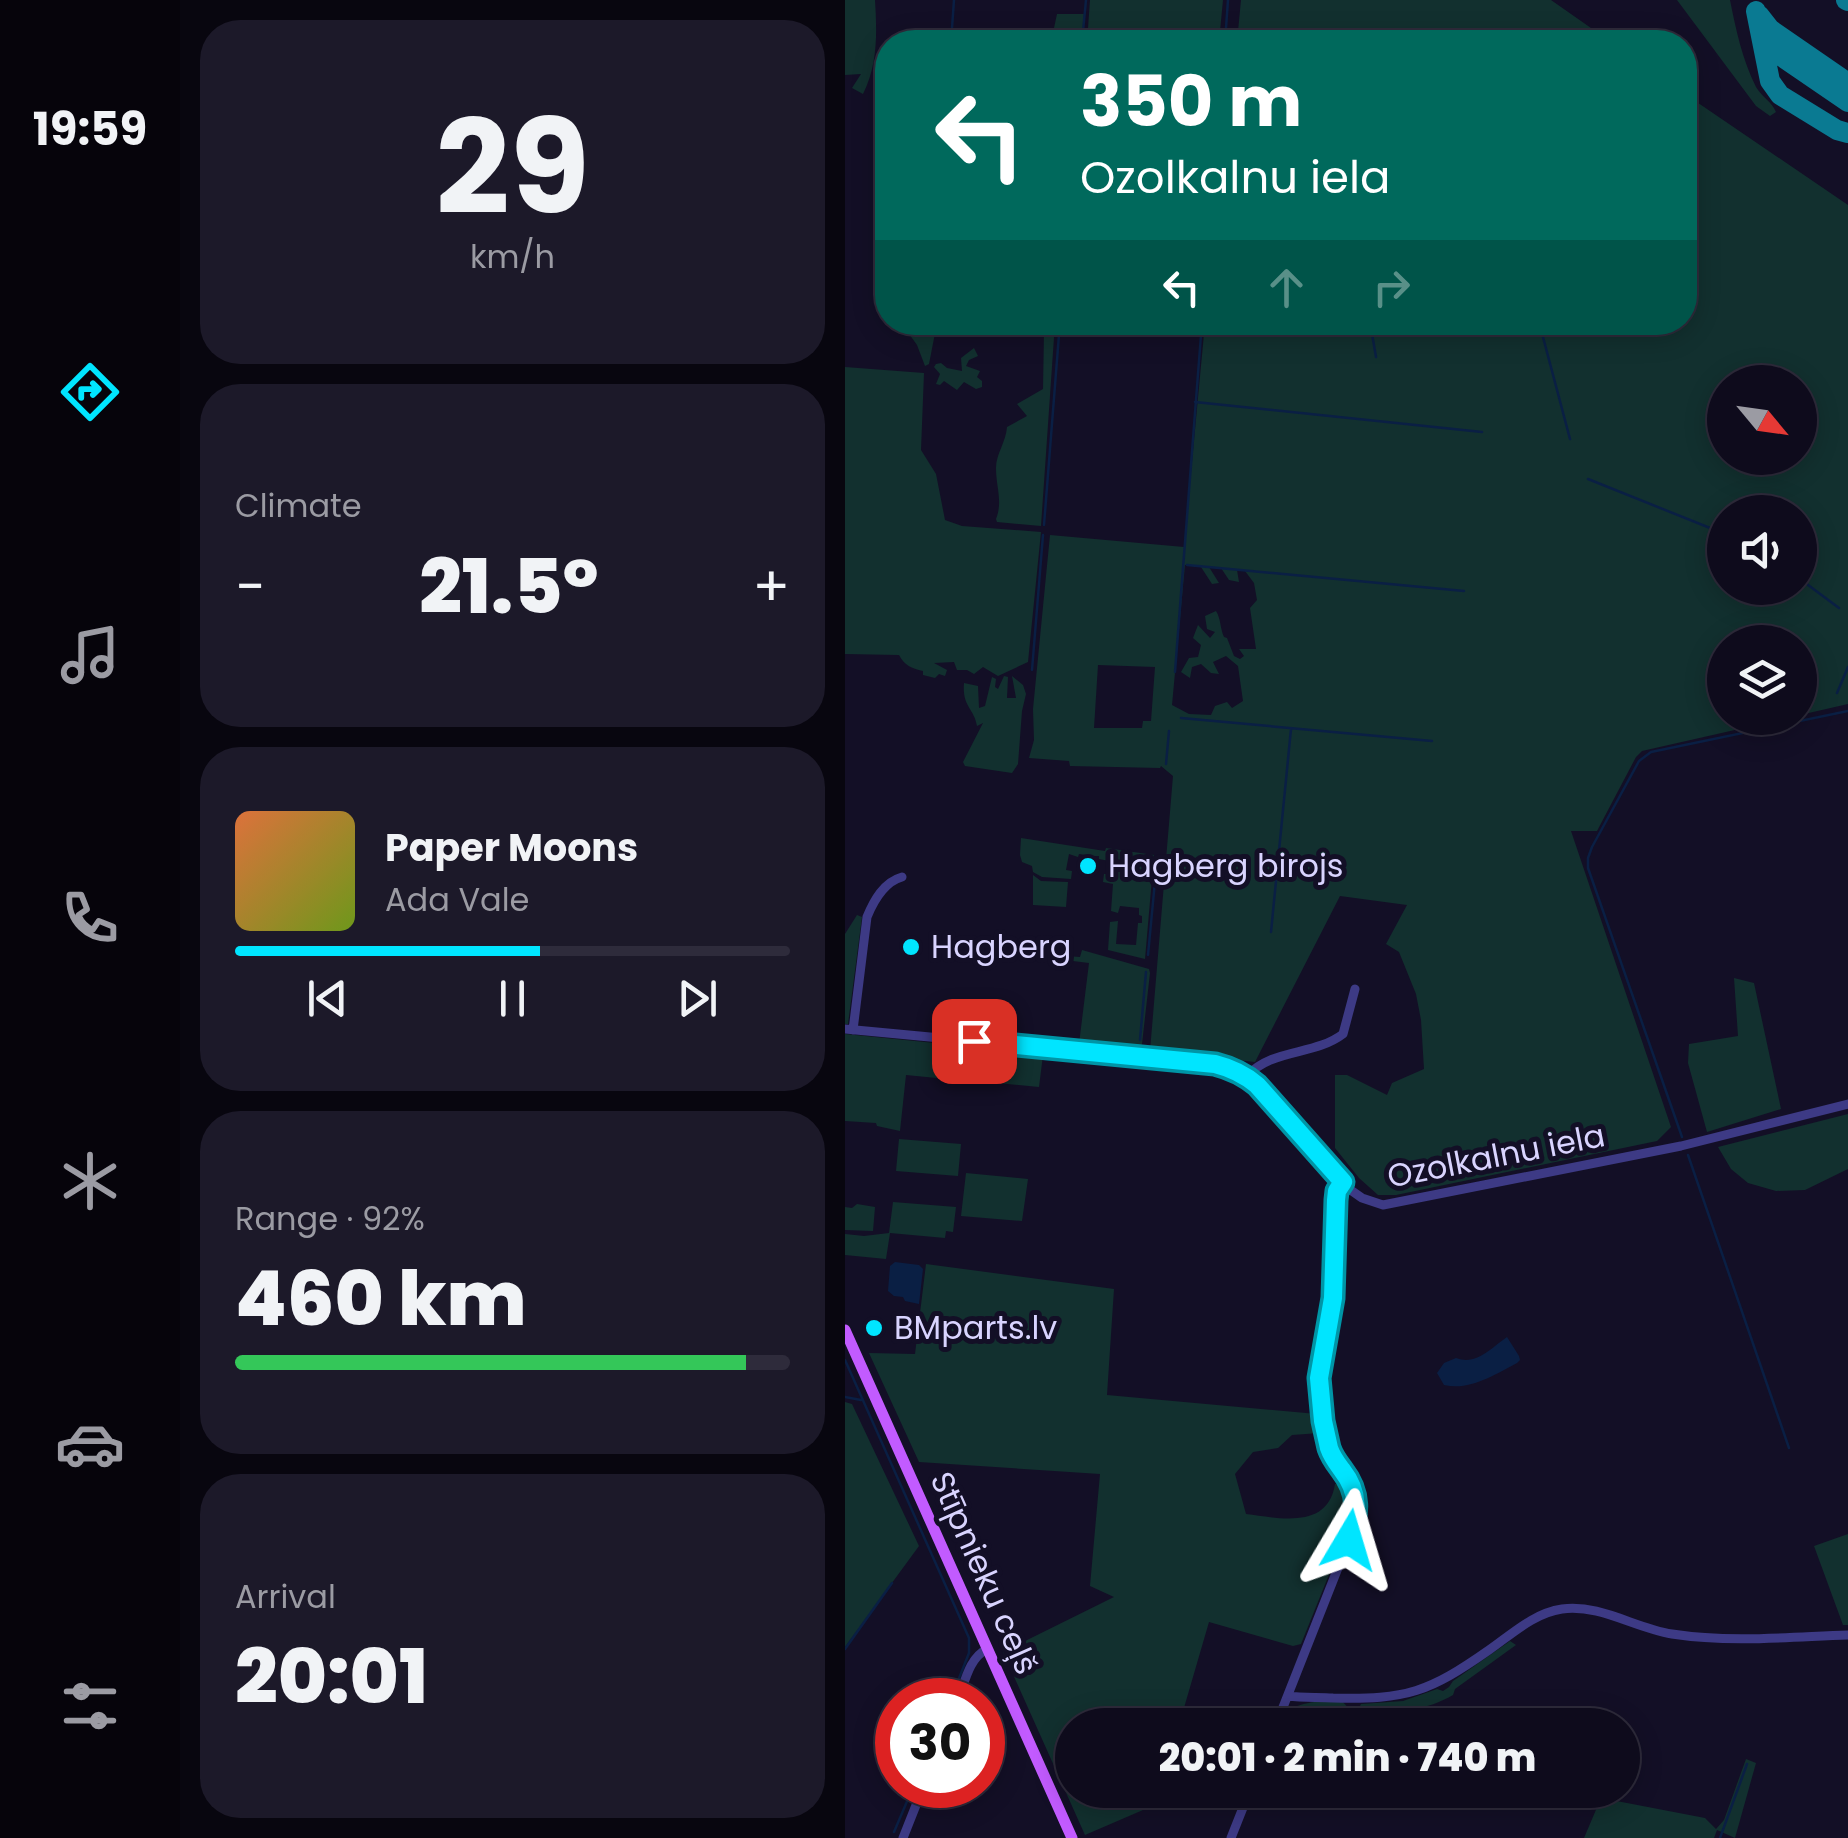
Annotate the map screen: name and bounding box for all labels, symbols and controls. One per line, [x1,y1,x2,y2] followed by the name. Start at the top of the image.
[1080,52,1302,151] text: 350 m
[915,70,1045,200] icon: left
[435,76,590,259] text: 29
[33,98,147,161] text: 19:59
[1080,146,1390,209] text: Ozolkalnu iela
[470,234,555,279] text: km/h
[1154,260,1209,315] icon: left
[1259,260,1314,315] icon: ahead
[1364,260,1419,315] icon: right
[55,357,125,427] icon: directions
[1707,365,1817,475] north arrow
[1707,365,1817,735] map controls
[235,483,362,528] text: Climate
[1707,495,1817,605] button: sound
[419,534,599,639] text: 21.5°
[235,548,265,625] text: −
[752,548,790,625] text: +
[55,620,125,690] icon: music
[1707,625,1817,735] button: layers
[385,821,638,874] text: Paper Moons
[1108,843,1344,888] place label: Hagberg birojs
[1077,855,1099,877] marker: Hagberg birojs
[385,877,529,922] text: Ada Vale
[55,883,125,953] icon: phone
[931,924,1071,969] place label: Hagberg
[900,936,922,958] marker: Hagberg
[300,971,355,1026] icon: previous
[485,971,540,1026] icon: pause
[670,971,725,1026] icon: next
[932,999,1017,1084] pin
[947,1014,1002,1069] icon: arrive
[1383,1112,1609,1199] street label: Ozolkalnu iela
[55,1146,125,1216] icon: climate
[235,1196,425,1241] text: Range · 92%
[235,1246,527,1351] text: 460 km
[894,1305,1057,1350] place label: BMparts.lv
[863,1317,885,1339] marker: BMparts.lv
[55,1409,125,1479] icon: car
[920,1464,1049,1681] street label: Stīpnieku ceļš
[1297,1488,1401,1592] position arrow
[235,1574,336,1619] text: Arrival
[235,1624,428,1729] text: 20:01
[55,1671,125,1741] icon: filters
[875,1678,1005,1808] speed limit sign: 30
[1159,1731,1536,1784] text: 20:01 · 2 min · 740 m

